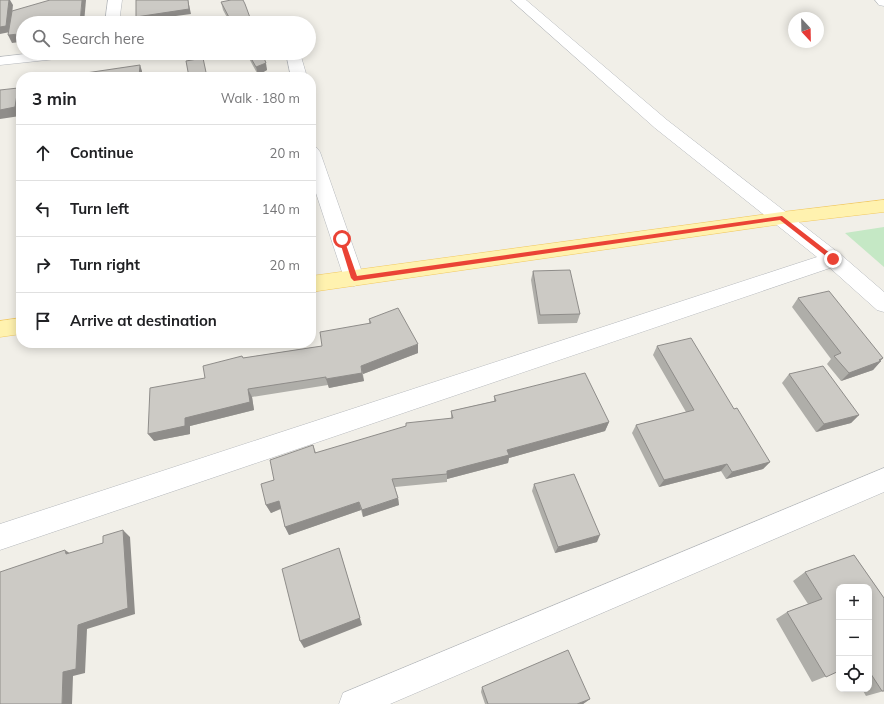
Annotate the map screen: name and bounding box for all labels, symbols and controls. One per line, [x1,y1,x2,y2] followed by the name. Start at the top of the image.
[788,12,824,48] north arrow
[16,16,316,60] search box
[30,27,52,49] icon: search
[62,29,144,48] text: Search here
[32,88,77,109] text: 3 min
[221,90,300,106] text: Walk · 180 m
[32,142,54,164] icon: ahead
[70,143,133,162] text: Continue
[270,145,300,161] text: 20 m
[32,198,54,220] icon: left
[70,199,129,218] text: Turn left
[262,201,300,217] text: 140 m
[333,230,351,248] route start
[824,250,842,268] route end
[32,254,54,276] icon: right
[70,255,140,274] text: Turn right
[270,257,300,273] text: 20 m
[32,310,54,332] icon: arrive
[70,311,217,330] text: Arrive at destination
[836,584,872,692] map controls
[836,584,872,620] button: +
[836,620,872,656] button: −
[836,656,872,692] button: locate

